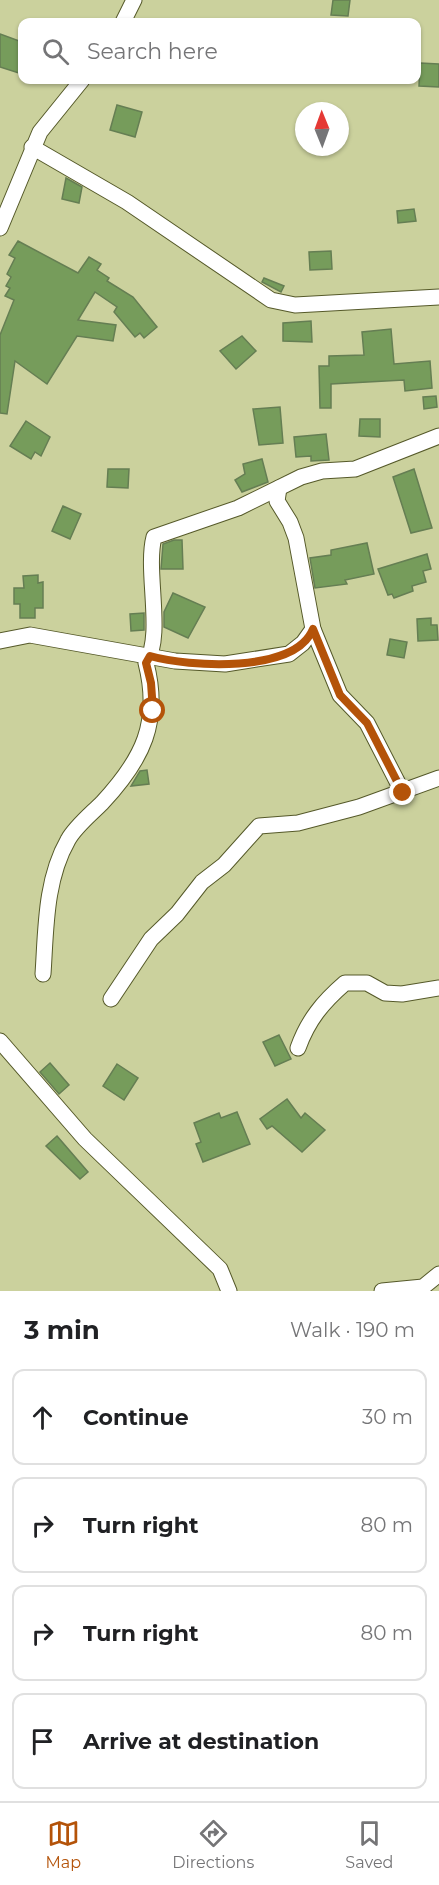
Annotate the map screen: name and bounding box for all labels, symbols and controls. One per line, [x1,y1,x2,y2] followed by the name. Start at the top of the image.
[18,18,421,84] search box
[39,35,72,68] icon: search
[87,38,218,65] text: Search here
[295,102,349,156] north arrow
[139,697,165,723] route start
[389,779,415,805] route end
[24,1314,100,1346] text: 3 min
[290,1318,415,1342] text: Walk · 190 m
[26,1401,59,1434] icon: ahead
[83,1404,189,1431] text: Continue
[362,1405,413,1429] text: 30 m
[26,1509,59,1542] icon: right
[83,1512,198,1539] text: Turn right
[361,1513,413,1537] text: 80 m
[26,1617,59,1650] icon: right
[83,1620,198,1647] text: Turn right
[361,1621,413,1645] text: 80 m
[26,1725,59,1758] icon: arrive
[83,1728,319,1755] text: Arrive at destination
[46,1817,81,1872] tab: Map
[172,1817,254,1872] tab: Directions
[345,1817,393,1872] tab: Saved

